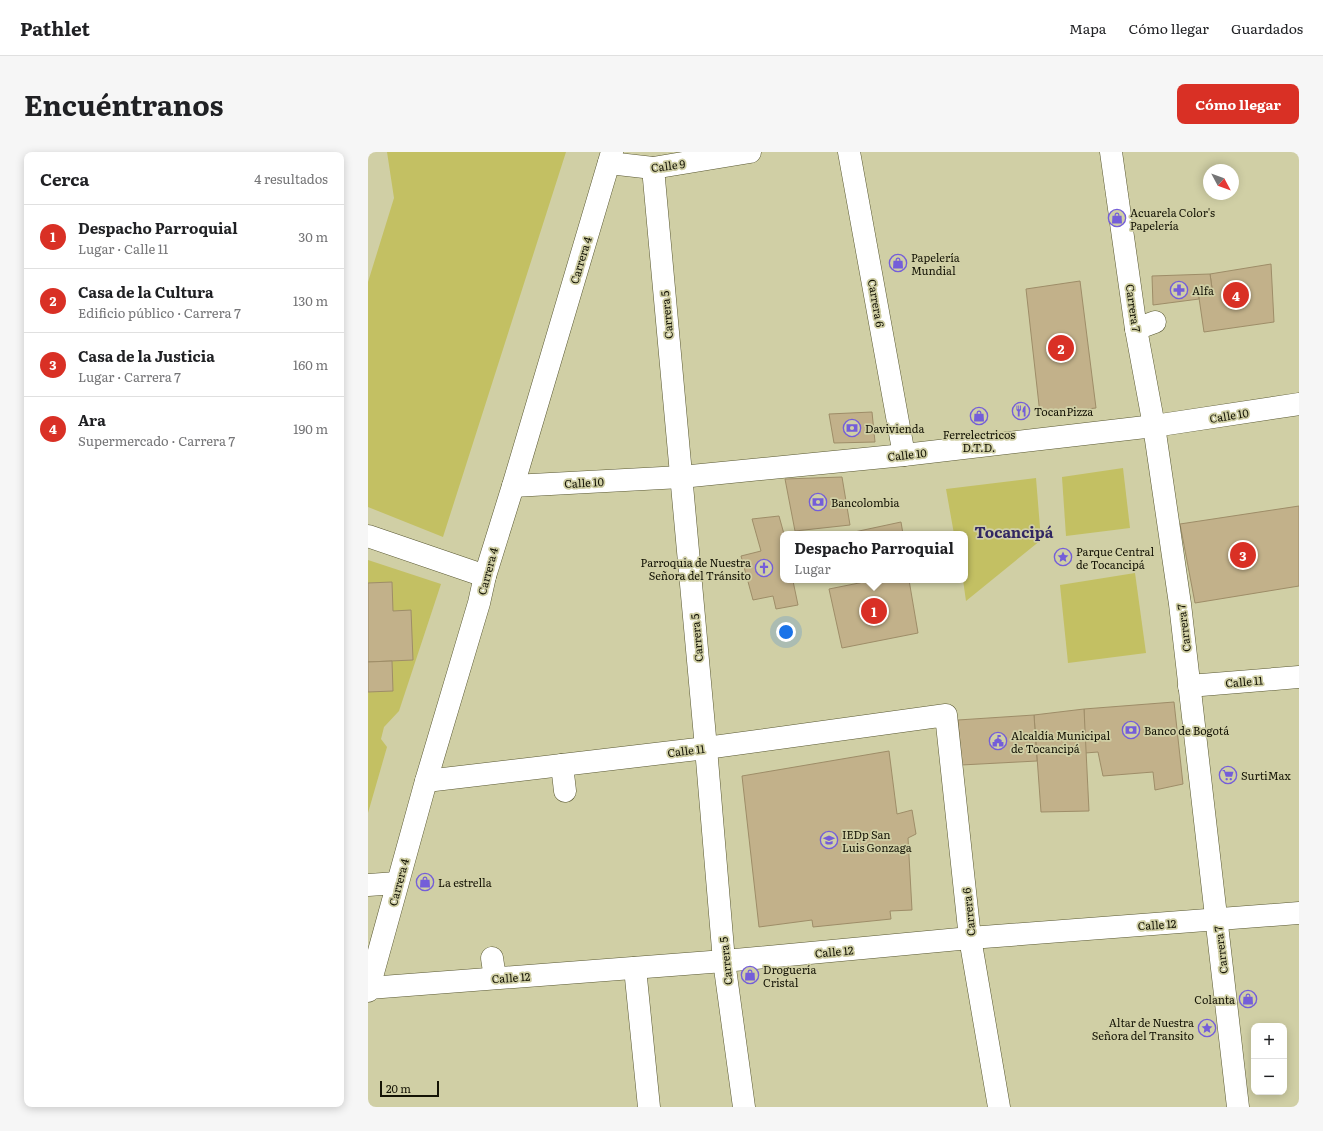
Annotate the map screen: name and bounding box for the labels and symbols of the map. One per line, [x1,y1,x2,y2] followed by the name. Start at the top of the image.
[650,155,686,175] street label: Calle 9
[1203,164,1239,200] north arrow
[1130,204,1215,233] place label: Acuarela Color's Papelería
[1107,208,1127,228] shop icon: Acuarela Color's Papelería
[565,234,595,286] street label: Carrera 4
[911,249,960,278] place label: Papelería Mundial
[888,253,908,273] shop icon: Papelería Mundial
[865,278,889,328] street label: Carrera 6
[1169,280,1189,300] pharmacy icon: Alfa
[1223,280,1249,310] pin: 4
[1192,282,1214,298] place label: Alfa
[1123,283,1145,333] street label: Carrera 7
[656,290,676,340] street label: Carrera 5
[1048,333,1074,363] pin: 2
[1011,401,1031,421] restaurant icon: TocanPizza
[1034,403,1093,419] place label: TocanPizza
[1208,404,1250,426] street label: Calle 10
[969,406,989,426] shop icon: Ferrelectricos D.T.D.
[842,418,862,438] bank icon: Davivienda
[865,420,924,436] place label: Davivienda
[943,426,1015,455] place label: Ferrelectricos D.T.D.
[887,444,927,464] street label: Calle 10
[564,473,604,491] street label: Calle 10
[808,492,828,512] bank icon: Bancolombia
[831,494,900,510] place label: Bancolombia
[975,520,1054,543] district label: Tocancipá
[1230,540,1256,570] pin: 3
[1076,543,1154,572] place label: Parque Central de Tocancipá
[473,545,501,597] street label: Carrera 4
[1053,547,1073,567] place icon: Parque Central de Tocancipá
[641,554,751,583] place label: Parroquia de Nuestra Señora del Tránsito
[754,558,774,578] church icon: Parroquia de Nuestra Señora del Tránsito
[861,596,887,626] pin: 1
[1172,603,1194,653] street label: Carrera 7
[686,613,706,663] street label: Carrera 5
[776,622,796,642] your location
[1225,671,1264,691] street label: Calle 11
[1121,720,1141,740] bank icon: Banco de Bogotá
[1144,722,1229,738] place label: Banco de Bogotá
[1011,727,1110,756] place label: Alcaldía Municipal de Tocancipá
[988,731,1008,751] public building icon: Alcaldía Municipal de Tocancipá
[666,740,706,760] street label: Calle 11
[1218,765,1238,785] supermarket icon: SurtiMax
[1241,767,1291,783] place label: SurtiMax
[842,826,912,855] place label: IEDp San Luis Gonzaga
[819,830,839,850] school or university icon: IEDp San Luis Gonzaga
[384,856,412,908] street label: Carrera 4
[415,872,435,892] shop icon: La estrella
[438,874,492,890] place label: La estrella
[957,887,978,937] street label: Carrera 6
[1137,915,1177,933] street label: Calle 12
[1209,925,1231,975] street label: Carrera 7
[714,936,735,986] street label: Carrera 5
[814,941,854,961] street label: Calle 12
[763,961,817,990] place label: Droguería Cristal
[740,965,760,985] shop icon: Droguería Cristal
[491,968,531,986] street label: Calle 12
[1238,989,1258,1009] shop icon: Colanta
[1194,991,1235,1007] place label: Colanta
[1092,1014,1194,1043] place label: Altar de Nuestra Señora del Transito
[1197,1018,1217,1038] place icon: Altar de Nuestra Señora del Transito
[380,1079,439,1098] scale bar

